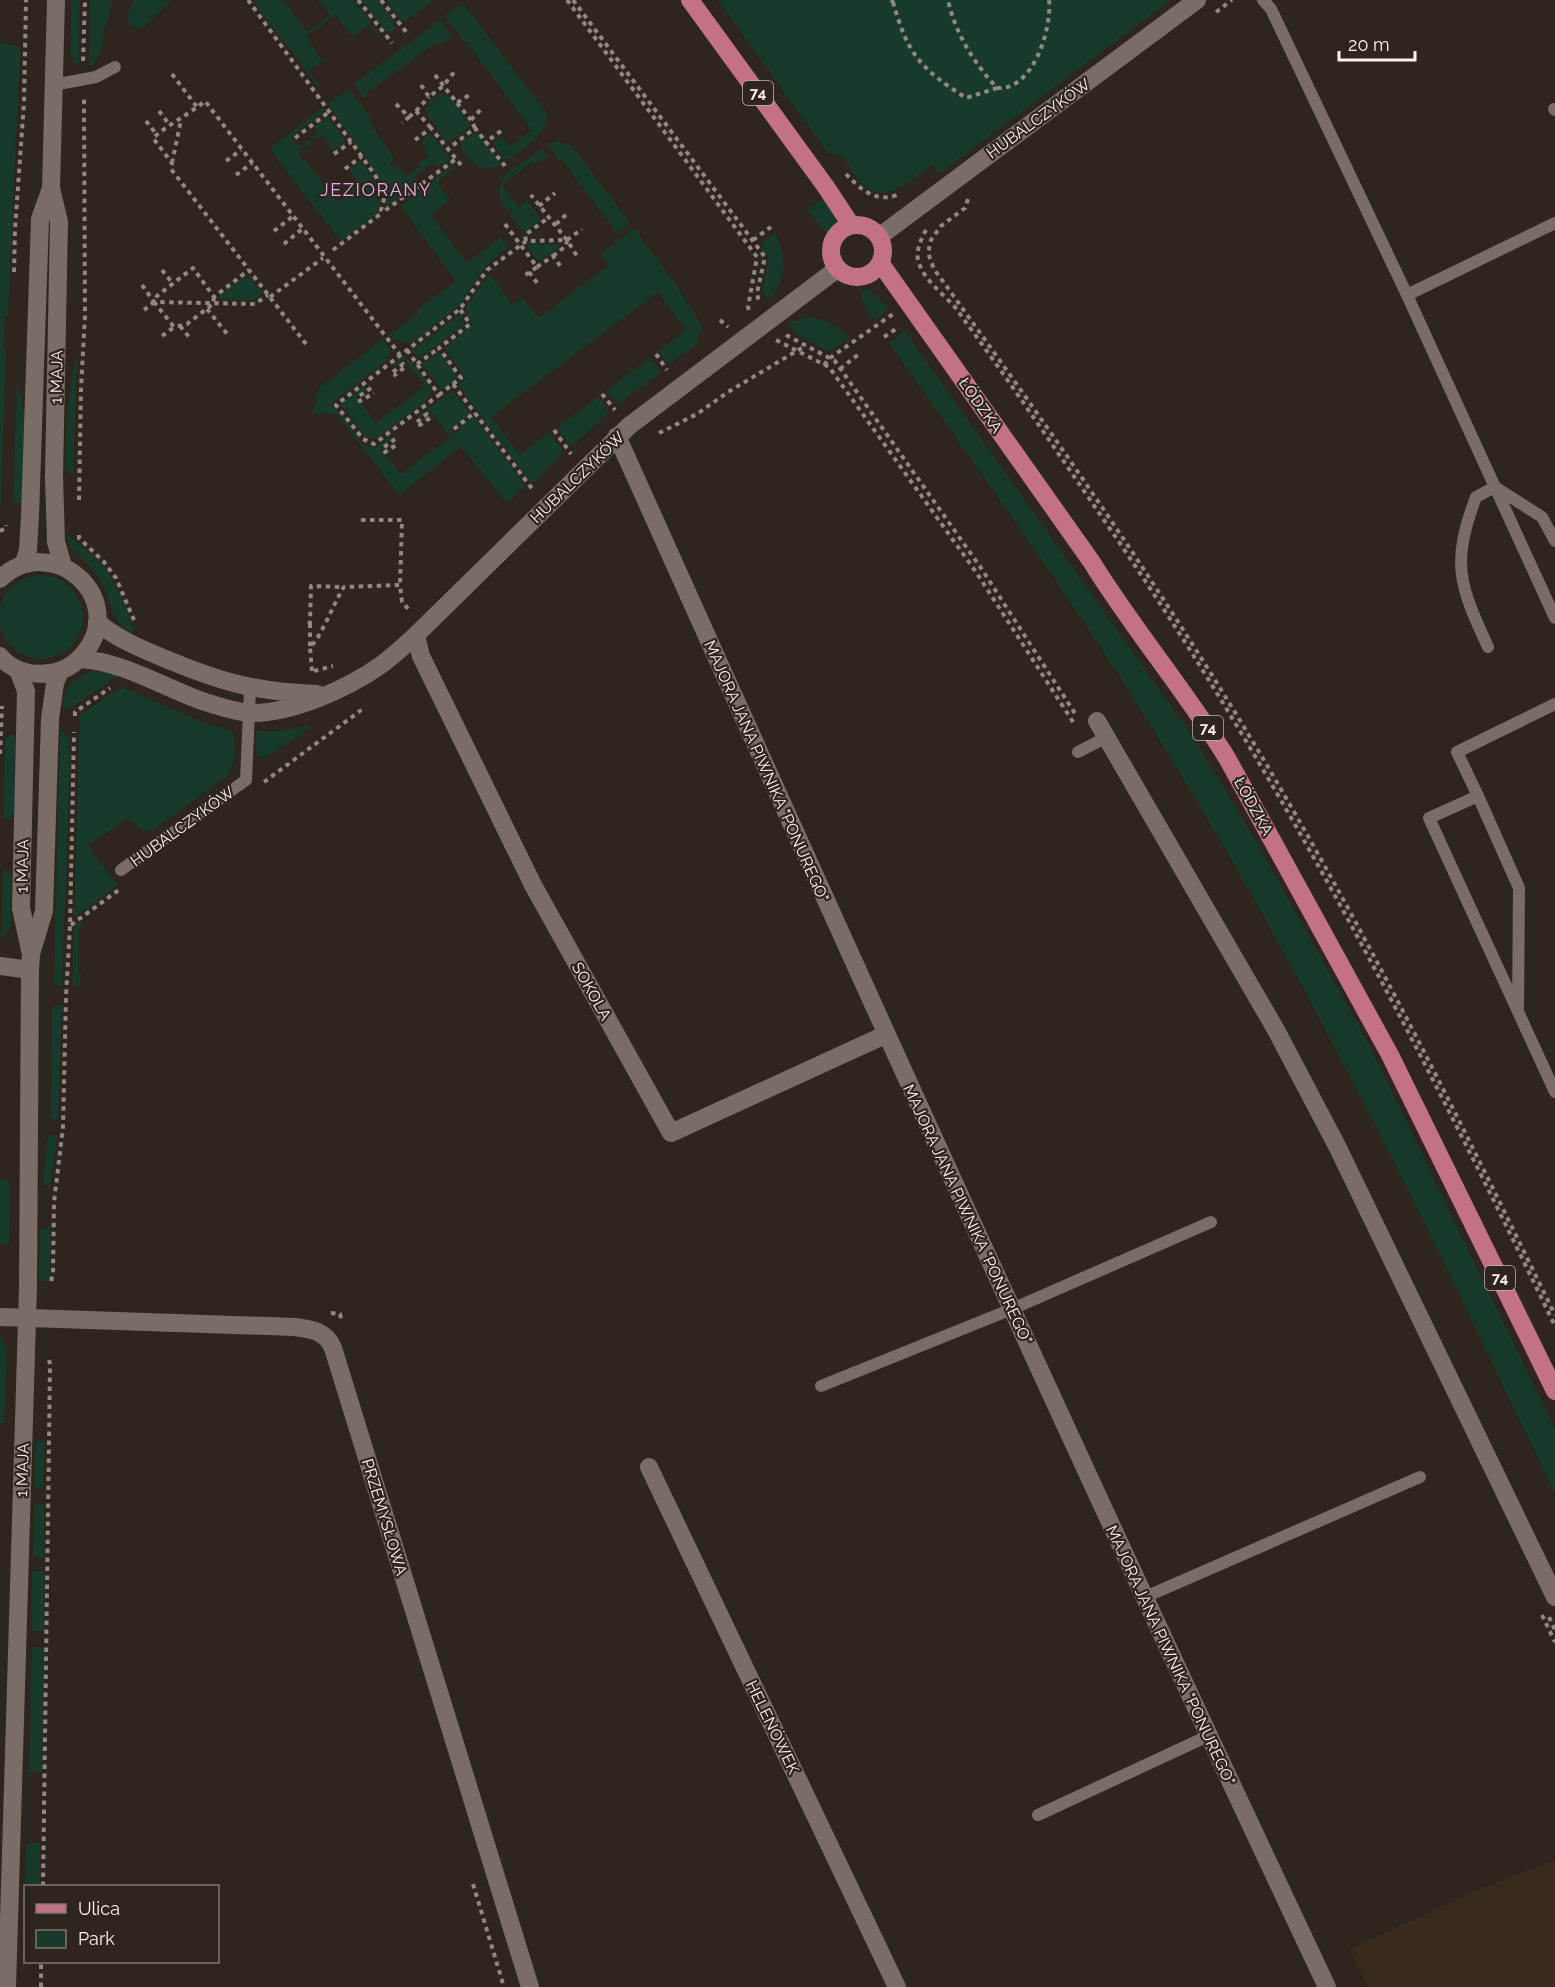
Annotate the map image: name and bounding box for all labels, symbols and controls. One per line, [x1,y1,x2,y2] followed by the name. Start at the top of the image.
[1339,24,1416,62] scale bar
[1348,34,1390,55] text: 20 m
[982,73,1094,162] street label: HUBALCZYKÓW
[743,81,773,105] road number: 74
[320,179,432,200] district label: JEZIORANY
[47,350,66,404] street label: 1 MAJA
[955,373,1007,437] street label: ŁÓDZKA
[526,427,629,527] street label: HUBALCZYKÓW
[700,637,833,905] street label: MAJORA JANA PIWNIKA "PONUREGO"
[1193,716,1223,740] road number: 74
[1230,773,1278,839] street label: ŁÓDZKA
[126,781,238,870] street label: HUBALCZYKÓW
[13,839,32,893] street label: 1 MAJA
[568,959,615,1024] street label: SOKOLA
[899,1081,1036,1347] street label: MAJORA JANA PIWNIKA "PONUREGO"
[1485,1266,1515,1290] road number: 74
[12,1443,33,1497] street label: 1 MAJA
[358,1456,411,1578] street label: PRZEMYSŁOWA
[1102,1522,1239,1788] street label: MAJORA JANA PIWNIKA "PONUREGO"
[742,1677,805,1778] street label: HELENÓWEK
[24,1885,219,1963] legend
[78,1898,120,1919] text: Ulica
[78,1928,115,1949] text: Park

